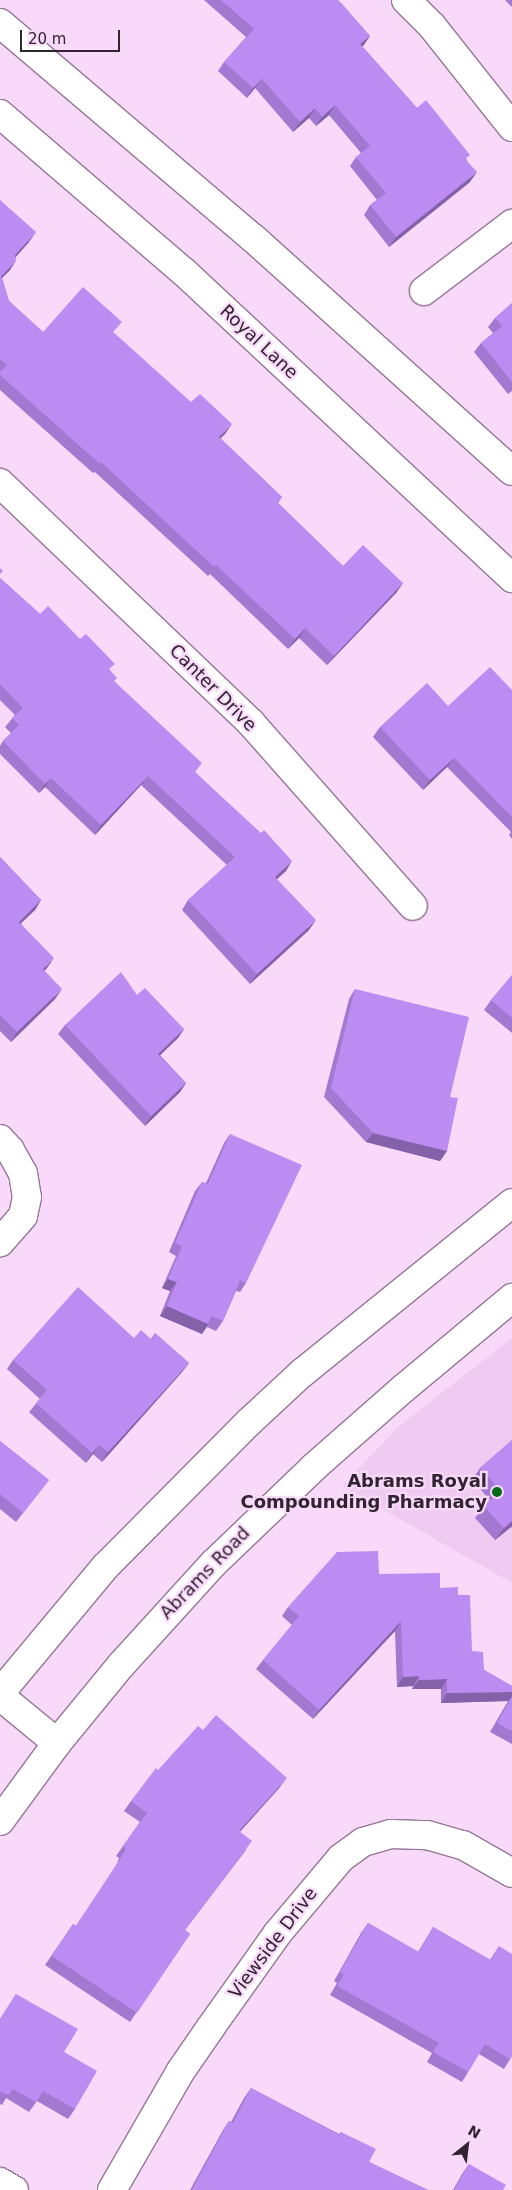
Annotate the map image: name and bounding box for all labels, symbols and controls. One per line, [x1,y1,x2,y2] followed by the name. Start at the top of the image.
[22,20,122,52] scale bar
[28,30,66,48] text: 20 m
[216,300,302,384] street label: Royal Lane
[165,640,261,736] street label: Canter Drive
[240,1471,487,1514] place label: Abrams Royal Compounding Pharmacy
[491,1486,503,1498] marker: Abrams Royal Compounding Pharmacy
[156,1522,254,1624] street label: Abrams Road
[224,1883,322,2003] street label: Viewside Drive
[442,2120,492,2170] north arrow
[465,2122,483,2142] text: N

